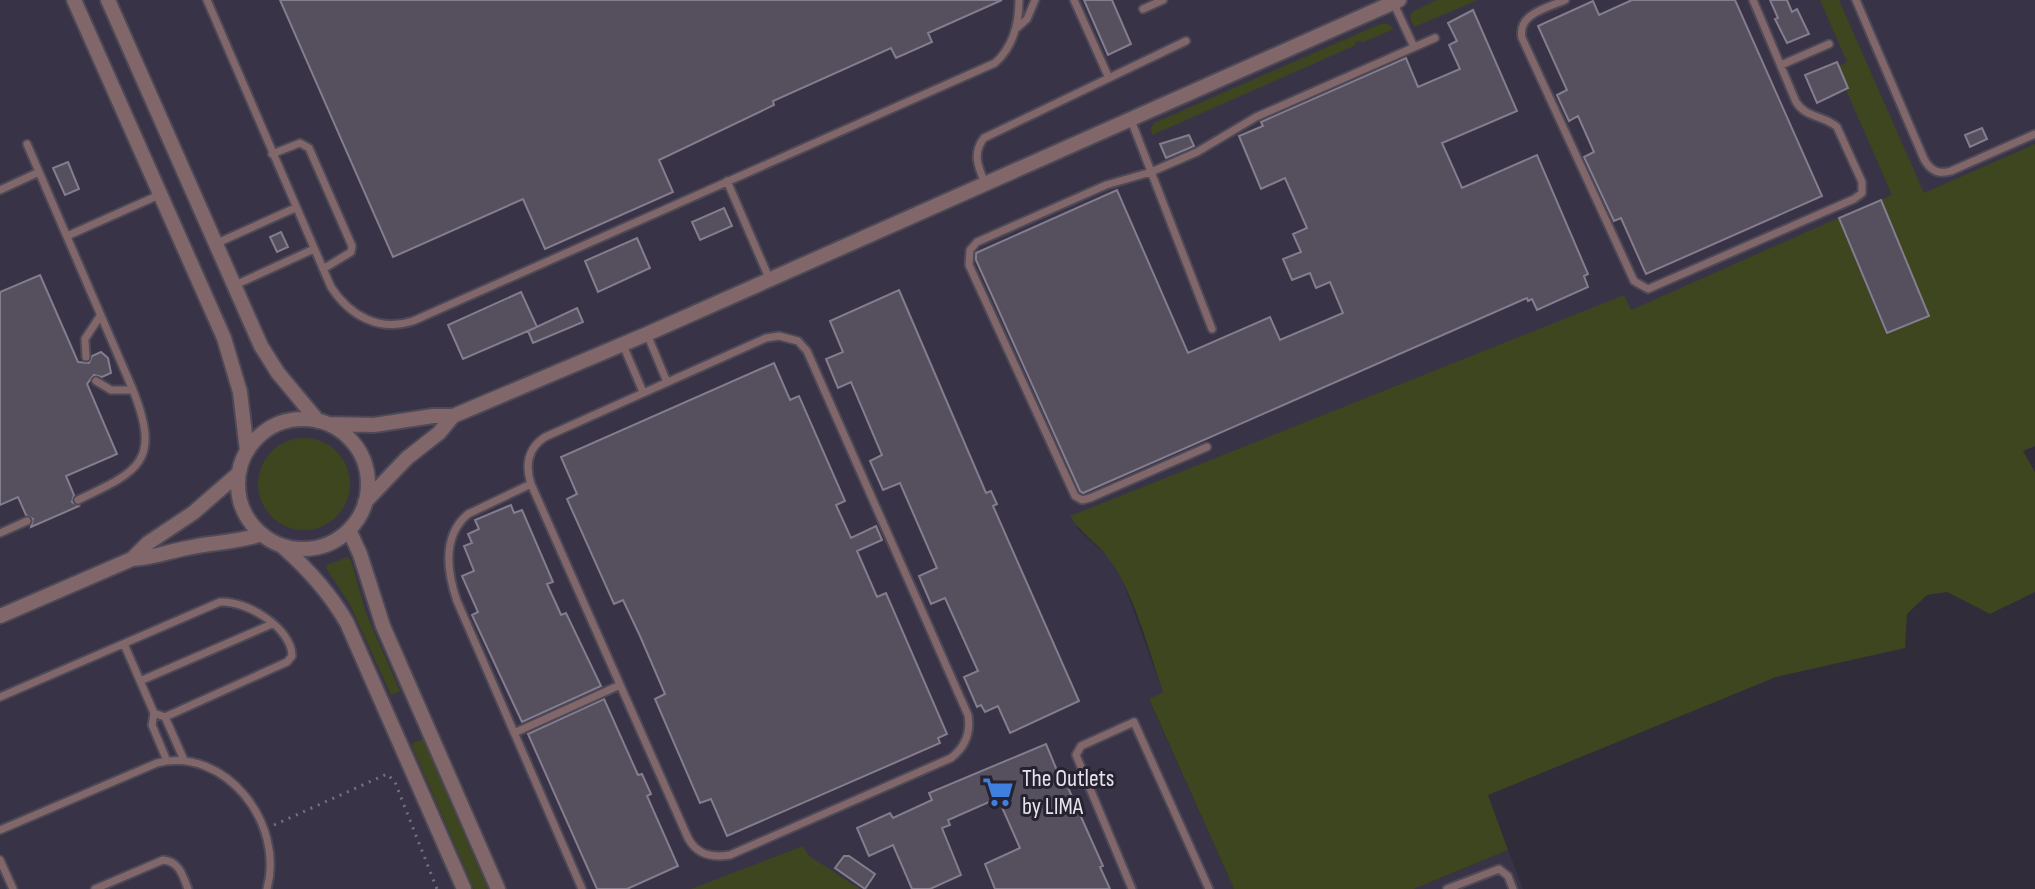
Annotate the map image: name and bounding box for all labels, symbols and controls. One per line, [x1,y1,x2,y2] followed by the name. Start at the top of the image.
[1022,764,1114,821] place label: The Outlets by LIMA
[981,775,1015,809] supermarket icon: The Outlets by LIMA

